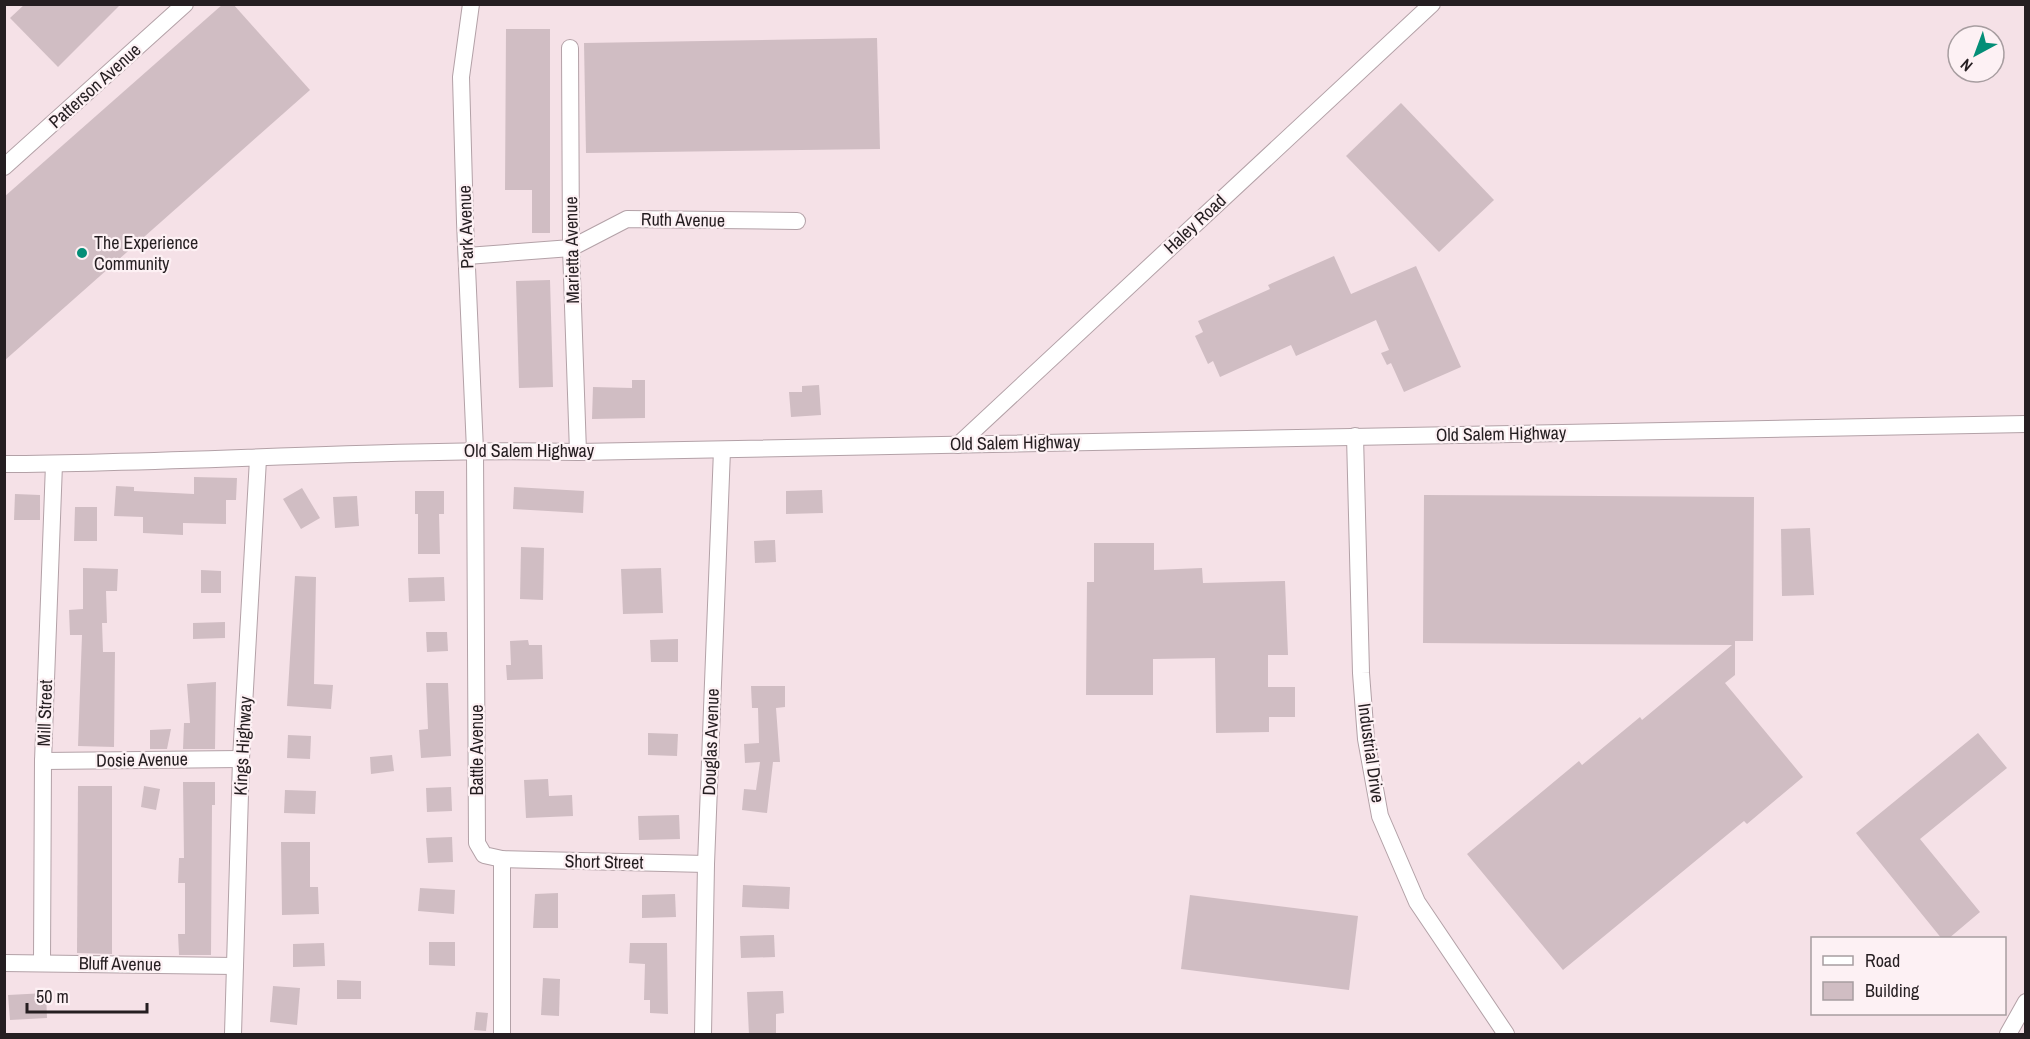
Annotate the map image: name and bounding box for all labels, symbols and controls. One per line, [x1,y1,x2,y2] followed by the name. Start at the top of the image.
[1946,24,2006,84] north arrow
[43,37,146,134] street label: Patterson Avenue
[1955,54,1977,77] text: N
[452,185,479,269] street label: Park Avenue
[1158,188,1231,259] street label: Haley Road
[558,196,585,304] street label: Marietta Avenue
[641,206,725,233] street label: Ruth Avenue
[94,230,198,276] place label: The Experience Community
[75,246,89,260] marker: The Experience Community
[1436,420,1567,447] street label: Old Salem Highway
[950,429,1081,456] street label: Old Salem Highway
[464,438,595,463] street label: Old Salem Highway
[31,679,58,747] street label: Mill Street
[696,688,725,796] street label: Douglas Avenue
[227,695,258,796] street label: Kings Highway
[1352,702,1391,804] street label: Industrial Drive
[464,705,489,795] street label: Battle Avenue
[96,746,188,773] street label: Dosie Avenue
[564,848,644,875] street label: Short Street
[1811,937,2006,1015] legend
[1865,948,1900,973] text: Road
[79,950,161,977] street label: Bluff Avenue
[27,976,147,1014] scale bar
[1865,978,1920,1003] text: Building
[36,984,69,1009] text: 50 m

